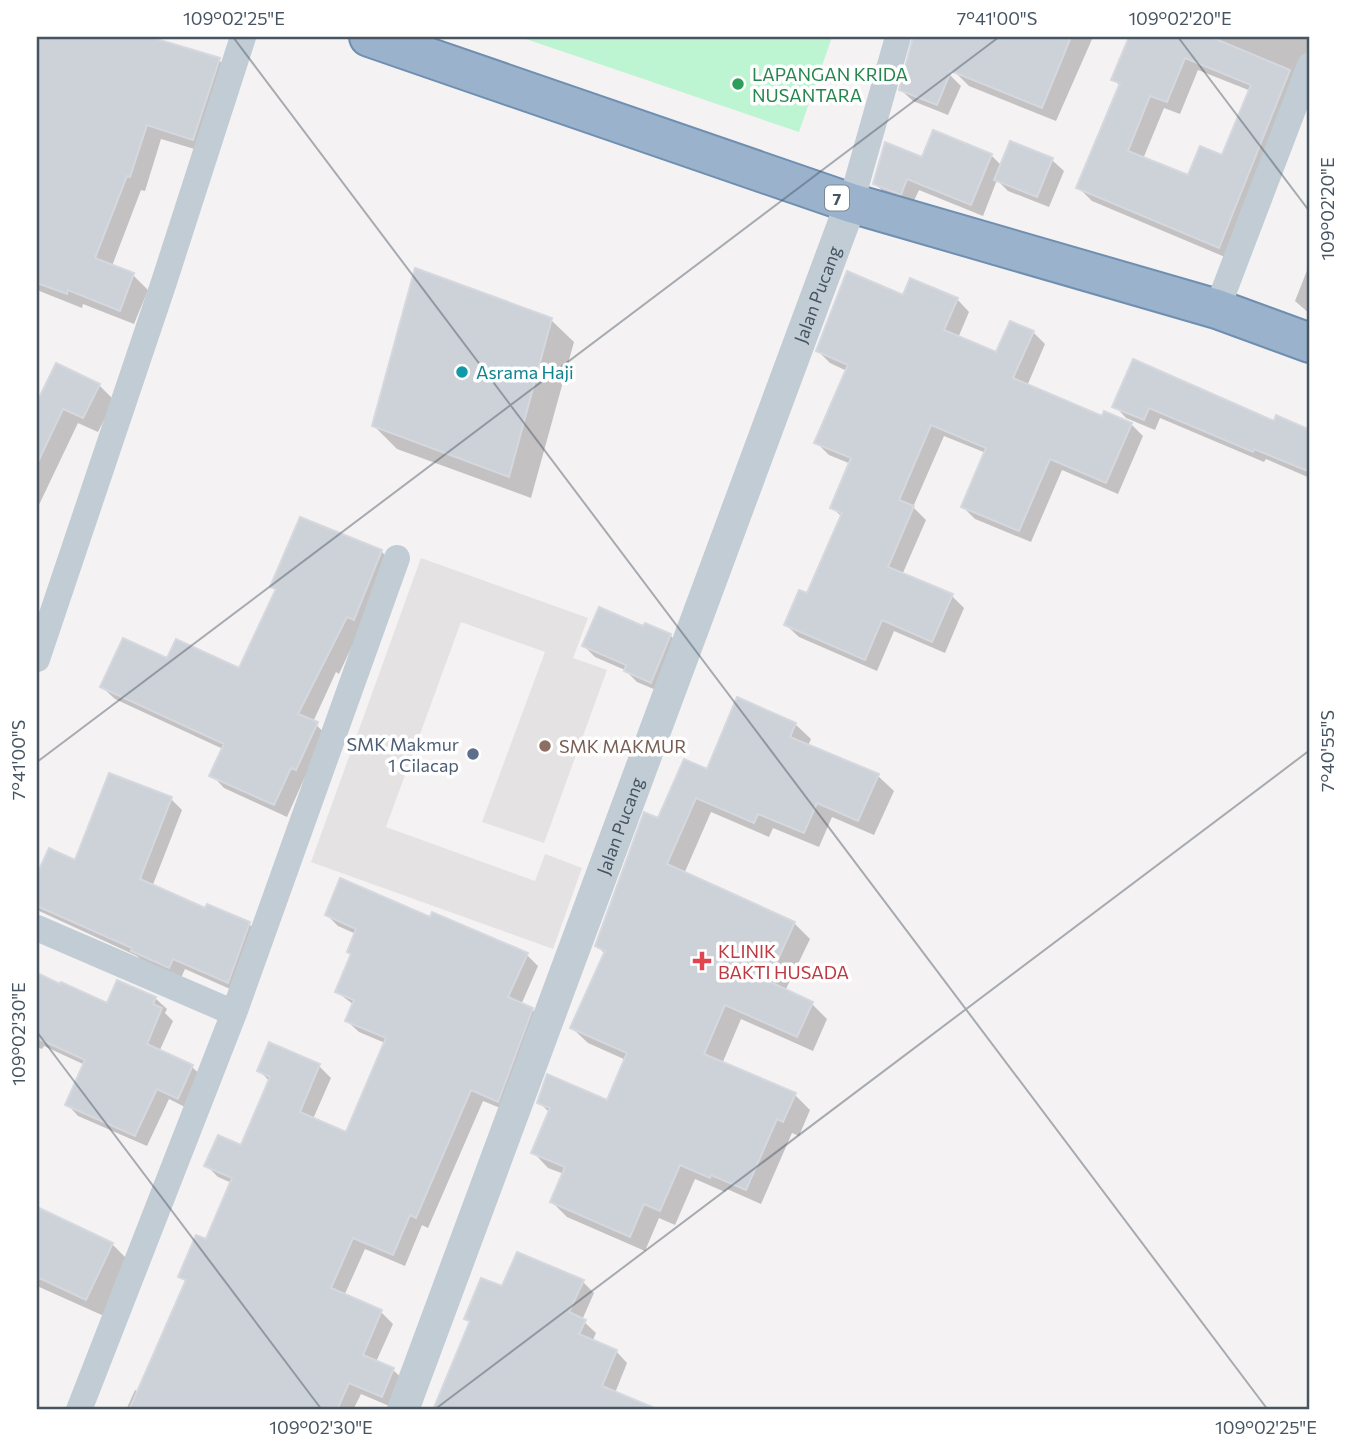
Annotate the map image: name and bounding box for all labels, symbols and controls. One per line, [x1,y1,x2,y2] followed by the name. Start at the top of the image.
[183,7,285,29] text: 109°02'25"E
[957,7,1037,29] text: 7°41'00"S
[1128,7,1232,29] text: 109°02'20"E
[752,63,908,106] place label: LAPANGAN KRIDA NUSANTARA
[730,76,746,92] marker: LAPANGAN KRIDA NUSANTARA
[1316,157,1338,261] text: 109°02'20"E
[825,186,849,210] road number: 7
[789,242,845,346] street label: Jalan Pucang
[476,361,574,383] place label: Asrama Haji
[454,364,470,380] marker: Asrama Haji
[1316,710,1338,792] text: 7°40'55"S
[7,720,29,800] text: 7°41'00"S
[347,733,459,776] place label: SMK Makmur 1 Cilacap
[559,735,686,757] place label: SMK MAKMUR
[537,738,553,754] marker: SMK MAKMUR
[465,746,481,762] marker: SMK Makmur 1 Cilacap
[592,774,648,878] street label: Jalan Pucang
[718,940,849,983] place label: KLINIK BAKTI HUSADA
[692,951,712,971] marker: KLINIK BAKTI HUSADA
[7,982,29,1086] text: 109°02'30"E
[269,1416,373,1438] text: 109°02'30"E
[1215,1416,1317,1438] text: 109°02'25"E

